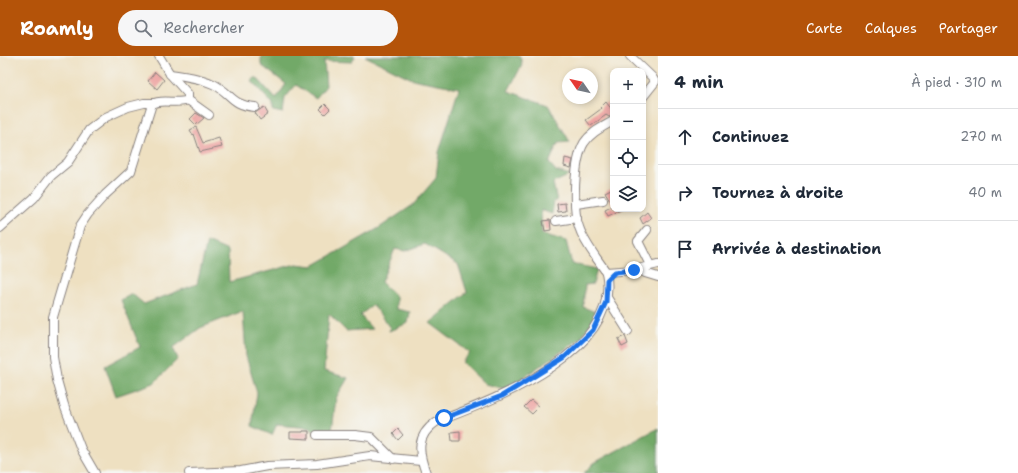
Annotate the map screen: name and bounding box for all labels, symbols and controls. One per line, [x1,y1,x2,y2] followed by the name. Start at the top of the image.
[118,10,398,46] search box
[20,16,94,41] text: Roamly
[132,17,154,39] icon: search
[164,18,245,38] text: Rechercher
[806,19,843,37] text: Carte
[865,19,917,37] text: Calques
[939,19,998,37] text: Partager
[562,68,598,104] north arrow
[610,68,646,212] map controls
[610,68,646,104] button: +
[674,71,724,93] text: 4 min
[911,74,1002,91] text: À pied · 310 m
[610,104,646,140] button: −
[674,126,696,148] icon: ahead
[712,127,789,147] text: Continuez
[960,128,1002,145] text: 270 m
[610,140,646,176] button: locate
[610,176,646,212] button: layers
[674,182,696,204] icon: right
[712,183,844,203] text: Tournez à droite
[968,184,1002,201] text: 40 m
[674,238,696,260] icon: arrive
[712,239,881,259] text: Arrivée à destination
[625,261,643,279] route end
[435,409,453,427] route start

